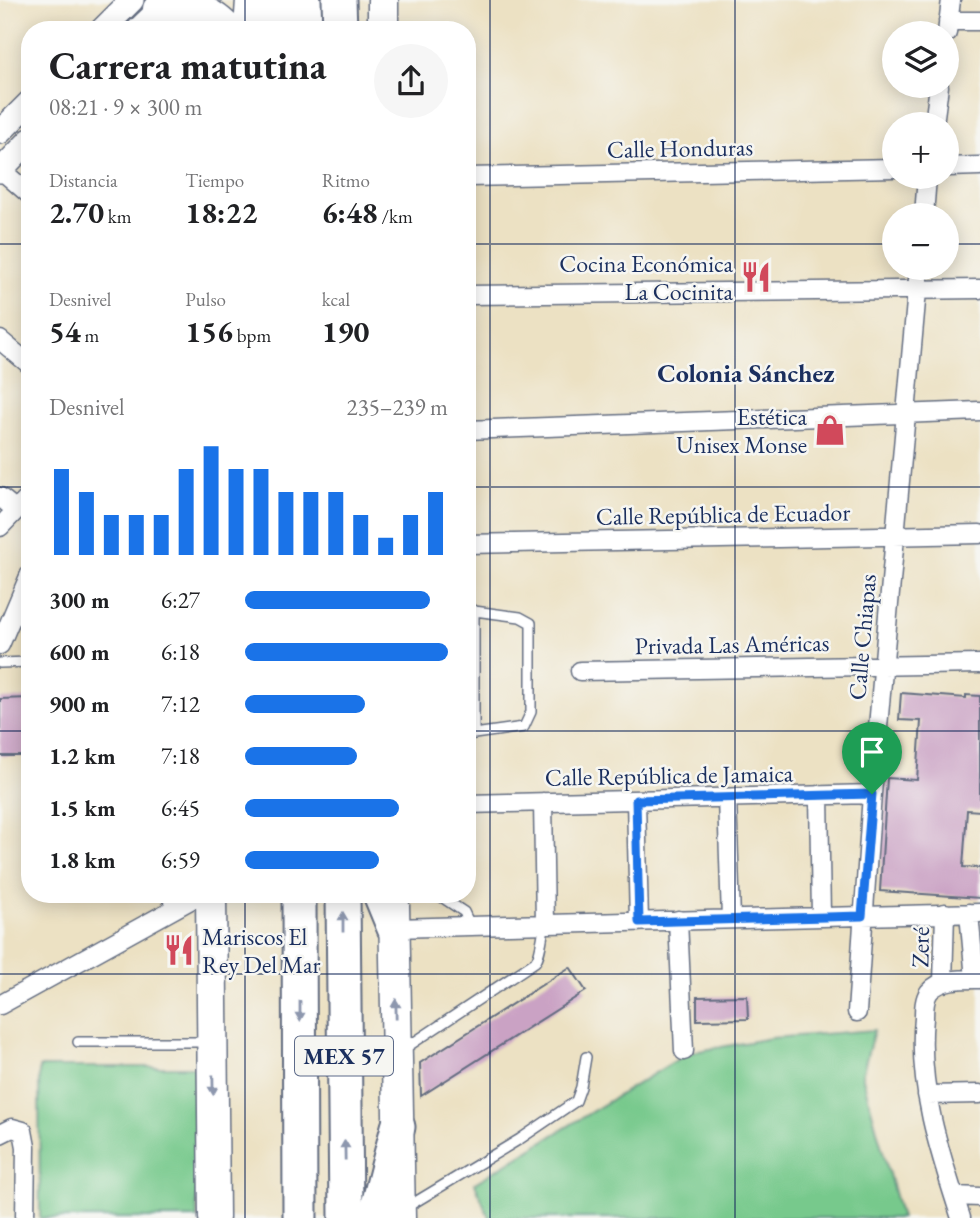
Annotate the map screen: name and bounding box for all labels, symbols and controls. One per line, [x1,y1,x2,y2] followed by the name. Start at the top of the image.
[882,21,959,280] map controls
[882,21,959,98] button: layers
[49,41,326,90] text: Carrera matutina
[374,44,448,118] button: share
[49,92,202,122] text: 08:21 · 9 × 300 m
[882,112,959,189] button: +
[607,131,753,165] street label: Calle Honduras
[49,168,118,193] text: Distancia
[185,168,244,193] text: Tiempo
[322,168,370,193] text: Ritmo
[49,193,104,232] text: 2.70
[185,193,257,232] text: 18:22
[322,193,378,232] text: 6:48
[882,203,959,280] button: −
[104,204,132,229] text: km
[378,204,413,229] text: /km
[559,248,733,307] place label: Cocina Económica La Cocinita
[739,260,773,294] restaurant icon: Cocina Económica La Cocinita
[49,287,111,312] text: Desnivel
[185,287,226,312] text: Pulso
[322,287,350,312] text: kcal
[49,312,81,351] text: 54
[185,312,233,351] text: 156
[322,312,369,351] text: 190
[81,323,99,348] text: m
[233,323,271,348] text: bpm
[657,356,835,390] district label: Colonia Sánchez
[49,392,125,422] text: Desnivel
[347,392,448,422] text: 235–239 m
[676,401,807,460] place label: Estética Unisex Monse
[813,413,847,447] shop icon: Estética Unisex Monse
[595,496,851,532] street label: Calle República de Ecuador
[841,573,883,701] street label: Calle Chiapas
[49,585,110,615] text: 300 m
[161,585,200,615] text: 6:27
[634,627,830,661] street label: Privada Las Américas
[49,637,110,667] text: 600 m
[161,637,200,667] text: 6:18
[49,689,110,719] text: 900 m
[161,689,200,719] text: 7:12
[842,722,902,794] pin
[853,733,891,771] icon: arrive
[49,741,116,771] text: 1.2 km
[161,741,200,771] text: 7:18
[545,757,794,793] street label: Calle República de Jamaica
[49,793,116,823] text: 1.5 km
[161,793,200,823] text: 6:45
[49,845,116,875] text: 1.8 km
[161,845,200,875] text: 6:59
[337,911,349,933] one-way arrow
[202,921,321,980] place label: Mariscos El Rey Del Mar
[904,926,936,968] street label: Zeré
[162,933,196,967] restaurant icon: Mariscos El Rey Del Mar
[390,998,401,1020] one-way arrow
[294,1001,306,1023] one-way arrow
[295,1036,393,1076] road number: MEX 57
[207,1074,219,1096] one-way arrow
[339,1139,350,1161] one-way arrow

